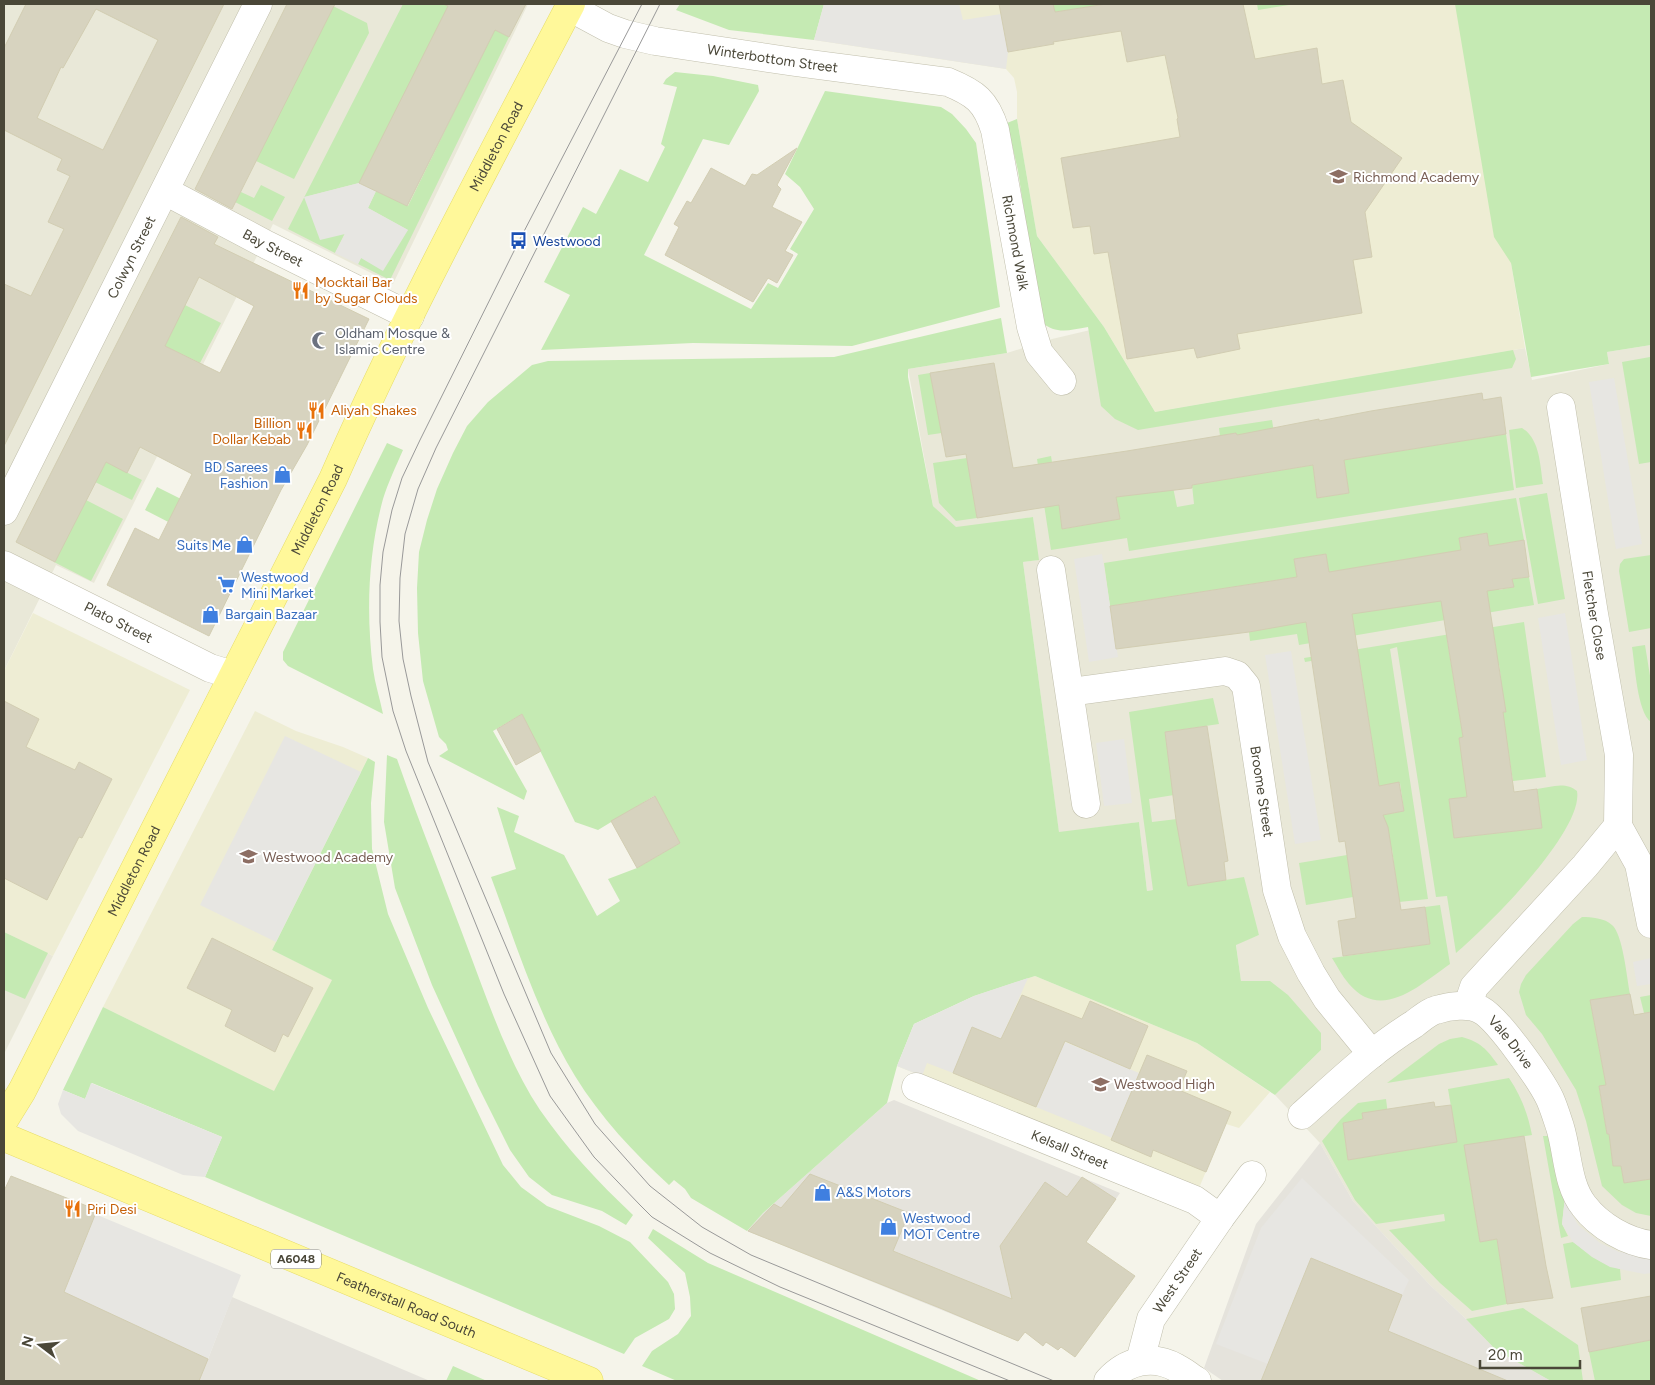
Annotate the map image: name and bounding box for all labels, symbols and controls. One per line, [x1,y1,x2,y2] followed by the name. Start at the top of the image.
[706,40,839,76] street label: Winterbottom Street
[466,99,527,194] street label: Middleton Road
[1329,167,1349,187] school or university icon: Richmond Academy
[1353,169,1480,186] place label: Richmond Academy
[999,194,1033,292] street label: Richmond Walk
[103,213,159,301] street label: Colwyn Street
[240,225,306,270] street label: Bay Street
[509,231,529,251] bus stop icon: Westwood
[533,233,601,250] place label: Westwood
[315,274,418,307] place label: Mocktail Bar by Sugar Clouds
[291,280,311,300] restaurant icon: Mocktail Bar by Sugar Clouds
[335,325,450,358] place label: Oldham Mosque & Islamic Centre
[311,331,331,351] mosque icon: Oldham Mosque & Islamic Centre
[307,400,327,420] restaurant icon: Aliyah Shakes
[331,402,417,419] place label: Aliyah Shakes
[212,415,291,448] place label: Billion Dollar Kebab
[295,421,315,441] restaurant icon: Billion Dollar Kebab
[204,459,268,492] place label: BD Sarees Fashion
[287,462,347,558] street label: Middleton Road
[272,465,292,485] shop icon: BD Sarees Fashion
[235,535,255,555] shop icon: Suits Me
[177,537,231,554] place label: Suits Me
[241,569,314,602] place label: Westwood Mini Market
[1579,569,1611,662] street label: Fletcher Close
[217,575,237,595] supermarket icon: Westwood Mini Market
[81,598,156,646] street label: Plato Street
[201,604,221,624] shop icon: Bargain Bazaar
[225,606,317,623] place label: Bargain Bazaar
[1247,745,1277,838] street label: Broome Street
[104,823,164,919] street label: Middleton Road
[239,847,259,867] school or university icon: Westwood Academy
[263,849,394,866] place label: Westwood Academy
[1485,1012,1537,1072] street label: Vale Drive
[1090,1074,1110,1094] school or university icon: Westwood High
[1114,1076,1215,1093] place label: Westwood High
[1029,1126,1111,1173] street label: Kelsall Street
[812,1182,832,1202] shop icon: A&S Motors
[836,1184,911,1201] place label: A&S Motors
[63,1199,83,1219] restaurant icon: Piri Desi
[87,1201,137,1218] place label: Piri Desi
[903,1210,980,1243] place label: Westwood MOT Centre
[879,1216,899,1236] shop icon: Westwood MOT Centre
[1149,1245,1205,1316] street label: West Street
[271,1250,321,1268] road number: A6048
[334,1268,479,1342] street label: Featherstall Road South
[15,1320,65,1370] north arrow
[18,1334,38,1349] text: N
[1480,1338,1580,1370] scale bar
[1488,1346,1522,1364] text: 20 m

